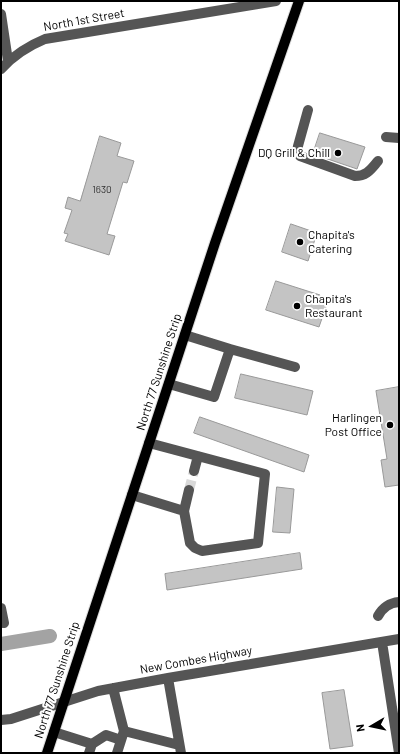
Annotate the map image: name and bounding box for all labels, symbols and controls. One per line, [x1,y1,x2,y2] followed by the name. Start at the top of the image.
[42,6,126,34] street label: North 1st Street
[258,146,330,160] place label: DQ Grill & Chill
[333,148,343,158] marker: DQ Grill & Chill
[92,184,112,196] house number: 1630
[308,228,355,256] place label: Chapita's Catering
[295,237,305,247] marker: Chapita's Catering
[305,292,363,320] place label: Chapita's Restaurant
[292,301,302,311] marker: Chapita's Restaurant
[133,312,185,432] street label: North 77 Sunshine Strip
[325,411,382,439] place label: Harlingen Post Office
[385,420,395,430] marker: Harlingen Post Office
[31,620,83,740] street label: North 77 Sunshine Strip
[139,643,253,677] street label: New Combes Highway
[352,706,392,746] north arrow
[353,723,367,733] text: N

